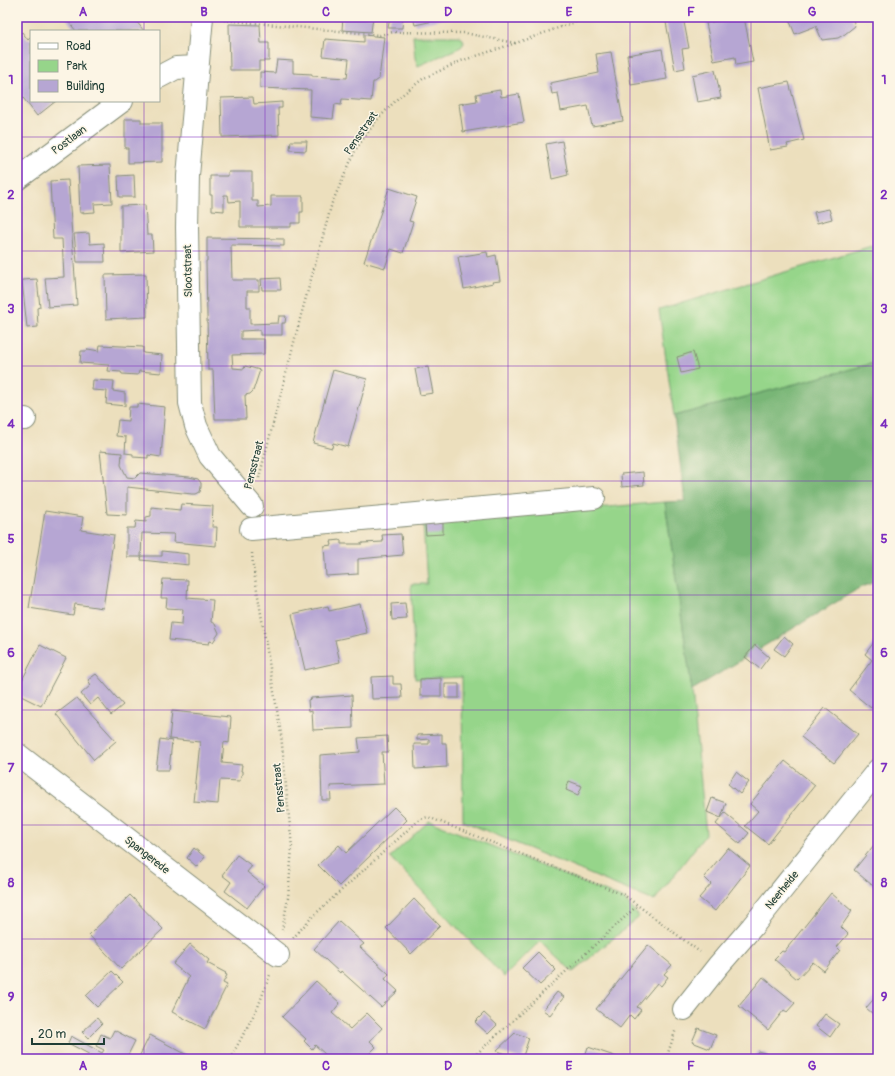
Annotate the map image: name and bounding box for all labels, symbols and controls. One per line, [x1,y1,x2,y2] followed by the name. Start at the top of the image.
[79,4,88,20] text: A
[200,4,208,20] text: B
[322,4,330,20] text: C
[444,4,452,20] text: D
[566,4,573,20] text: E
[687,4,695,20] text: F
[808,4,817,20] text: G
[30,30,160,102] legend
[66,39,91,54] text: Road
[66,59,87,74] text: Park
[8,72,14,88] text: 1
[881,72,887,88] text: 1
[66,79,105,94] text: Building
[341,108,381,157] street label: Pensstraat
[49,123,89,157] street label: Postlaan
[7,187,15,203] text: 2
[880,187,888,203] text: 2
[181,244,195,298] street label: Slootstraat
[7,301,15,317] text: 3
[880,301,888,317] text: 3
[7,416,15,432] text: 4
[880,416,888,432] text: 4
[242,439,266,491] street label: Pensstraat
[7,531,15,547] text: 5
[880,531,888,547] text: 5
[7,645,15,661] text: 6
[880,645,888,661] text: 6
[8,760,15,776] text: 7
[881,760,888,776] text: 7
[270,762,288,813] street label: Pensstraat
[122,833,173,877] street label: Spangerede
[763,868,802,912] street label: Neerheide
[8,875,15,891] text: 8
[881,875,888,891] text: 8
[8,989,15,1005] text: 9
[881,989,888,1005] text: 9
[32,1020,104,1046] scale bar
[38,1027,67,1042] text: 20 m
[79,1058,88,1074] text: A
[200,1058,208,1074] text: B
[322,1058,330,1074] text: C
[444,1058,452,1074] text: D
[566,1058,573,1074] text: E
[687,1058,695,1074] text: F
[808,1058,817,1074] text: G

